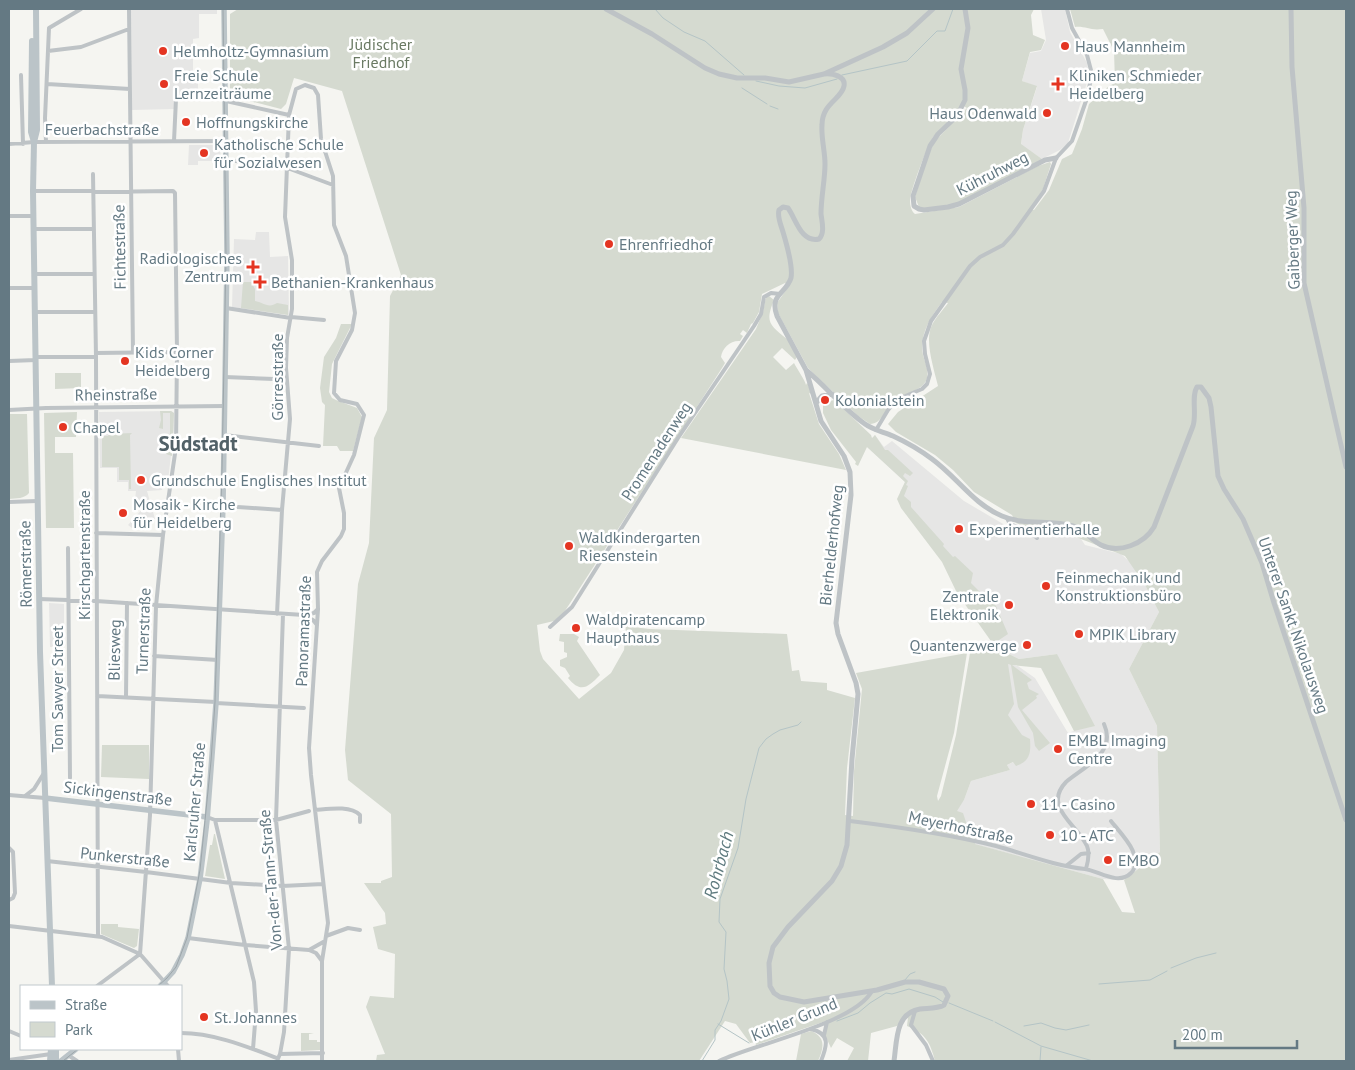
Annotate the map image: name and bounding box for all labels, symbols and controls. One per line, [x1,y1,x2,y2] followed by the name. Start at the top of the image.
[349,34,413,72] park label: Jüdischer Friedhof
[1075,36,1186,56] place label: Haus Mannheim
[1059,40,1071,52] marker: Haus Mannheim
[173,41,329,61] place label: Helmholtz-Gymnasium
[157,45,169,57] marker: Helmholtz-Gymnasium
[174,65,272,103] place label: Freie Schule Lernzeiträume
[1069,65,1202,103] place label: Kliniken Schmieder Heidelberg
[1051,77,1065,91] marker: Kliniken Schmieder Heidelberg
[158,78,170,90] marker: Freie Schule Lernzeiträume
[929,103,1037,123] place label: Haus Odenwald
[1041,107,1053,119] marker: Haus Odenwald
[196,112,308,132] place label: Hoffnungskirche
[180,116,192,128] marker: Hoffnungskirche
[45,119,159,139] street label: Feuerbachstraße
[214,134,344,172] place label: Katholische Schule für Sozialwesen
[953,146,1031,200] street label: Kühruhweg
[198,147,210,159] marker: Katholische Schule für Sozialwesen
[1280,190,1304,290] street label: Gaiberger Weg
[108,204,130,290] street label: Fichtestraße
[619,234,713,254] place label: Ehrenfriedhof
[603,238,615,250] marker: Ehrenfriedhof
[140,248,242,286] place label: Radiologisches Zentrum
[246,260,260,274] marker: Radiologisches Zentrum
[271,272,434,292] place label: Bethanien-Krankenhaus
[253,275,267,289] marker: Bethanien-Krankenhaus
[267,333,287,421] street label: Görresstraße
[135,342,214,380] place label: Kids Corner Heidelberg
[119,355,131,367] marker: Kids Corner Heidelberg
[75,383,157,405] street label: Rheinstraße
[835,390,925,410] place label: Kolonialstein
[819,394,831,406] marker: Kolonialstein
[617,398,695,504] street label: Promenadenweg
[73,417,121,437] place label: Chapel
[57,421,69,433] marker: Chapel
[158,430,238,457] district label: Südstadt
[151,470,367,490] place label: Grundschule Englisches Institut
[135,474,147,486] marker: Grundschule Englisches Institut
[815,484,847,606] street label: Bierhelderhofweg
[74,490,94,620] street label: Kirschgartenstraße
[133,494,236,532] place label: Mosaik - Kirche für Heidelberg
[117,507,129,519] marker: Mosaik - Kirche für Heidelberg
[969,519,1100,539] place label: Experimentierhalle
[14,520,36,608] street label: Römerstraße
[953,523,965,535] marker: Experimentierhalle
[579,527,700,565] place label: Waldkindergarten Riesenstein
[1254,534,1334,716] street label: Unterer Sankt Nikolausweg
[563,540,575,552] marker: Waldkindergarten Riesenstein
[1056,567,1181,605] place label: Feinmechanik und Konstruktionsbüro
[291,575,315,687] street label: Panoramastraße
[1040,580,1052,592] marker: Feinmechanik und Konstruktionsbüro
[930,586,999,624] place label: Zentrale Elektronik
[131,587,155,675] street label: Turnerstraße
[1003,599,1015,611] marker: Zentrale Elektronik
[586,609,705,647] place label: Waldpiratencamp Haupthaus
[103,619,125,681] street label: Bliesweg
[570,622,582,634] marker: Waldpiratencamp Haupthaus
[1089,624,1177,644] place label: MPIK Library
[47,625,67,752] street label: Tom Sawyer Street
[1073,628,1085,640] marker: MPIK Library
[910,635,1017,655] place label: Quantenzwerge
[1021,639,1033,651] marker: Quantenzwerge
[1068,730,1166,768] place label: EMBL Imaging Centre
[179,742,209,862] street label: Karlsruher Straße
[1052,743,1064,755] marker: EMBL Imaging Centre
[63,776,173,810] street label: Sickingenstraße
[1041,794,1115,814] place label: 11 - Casino
[1025,798,1037,810] marker: 11 - Casino
[907,806,1015,848] street label: Meyerhofstraße
[254,809,286,952] street label: Von-der-Tann-Straße
[1060,825,1114,845] place label: 10 - ATC
[698,829,739,901] water label: Rohrbach
[1044,829,1056,841] marker: 10 - ATC
[79,842,171,872] street label: Punkerstraße
[1118,850,1160,870] place label: EMBO
[1102,854,1114,866] marker: EMBO
[20,985,182,1050] legend
[748,993,840,1045] street label: Kühler Grund
[65,995,107,1014] text: Straße
[214,1007,297,1027] place label: St. Johannes
[198,1011,210,1023] marker: St. Johannes
[1175,1018,1298,1050] scale bar
[65,1020,93,1039] text: Park
[1182,1025,1223,1044] text: 200 m

